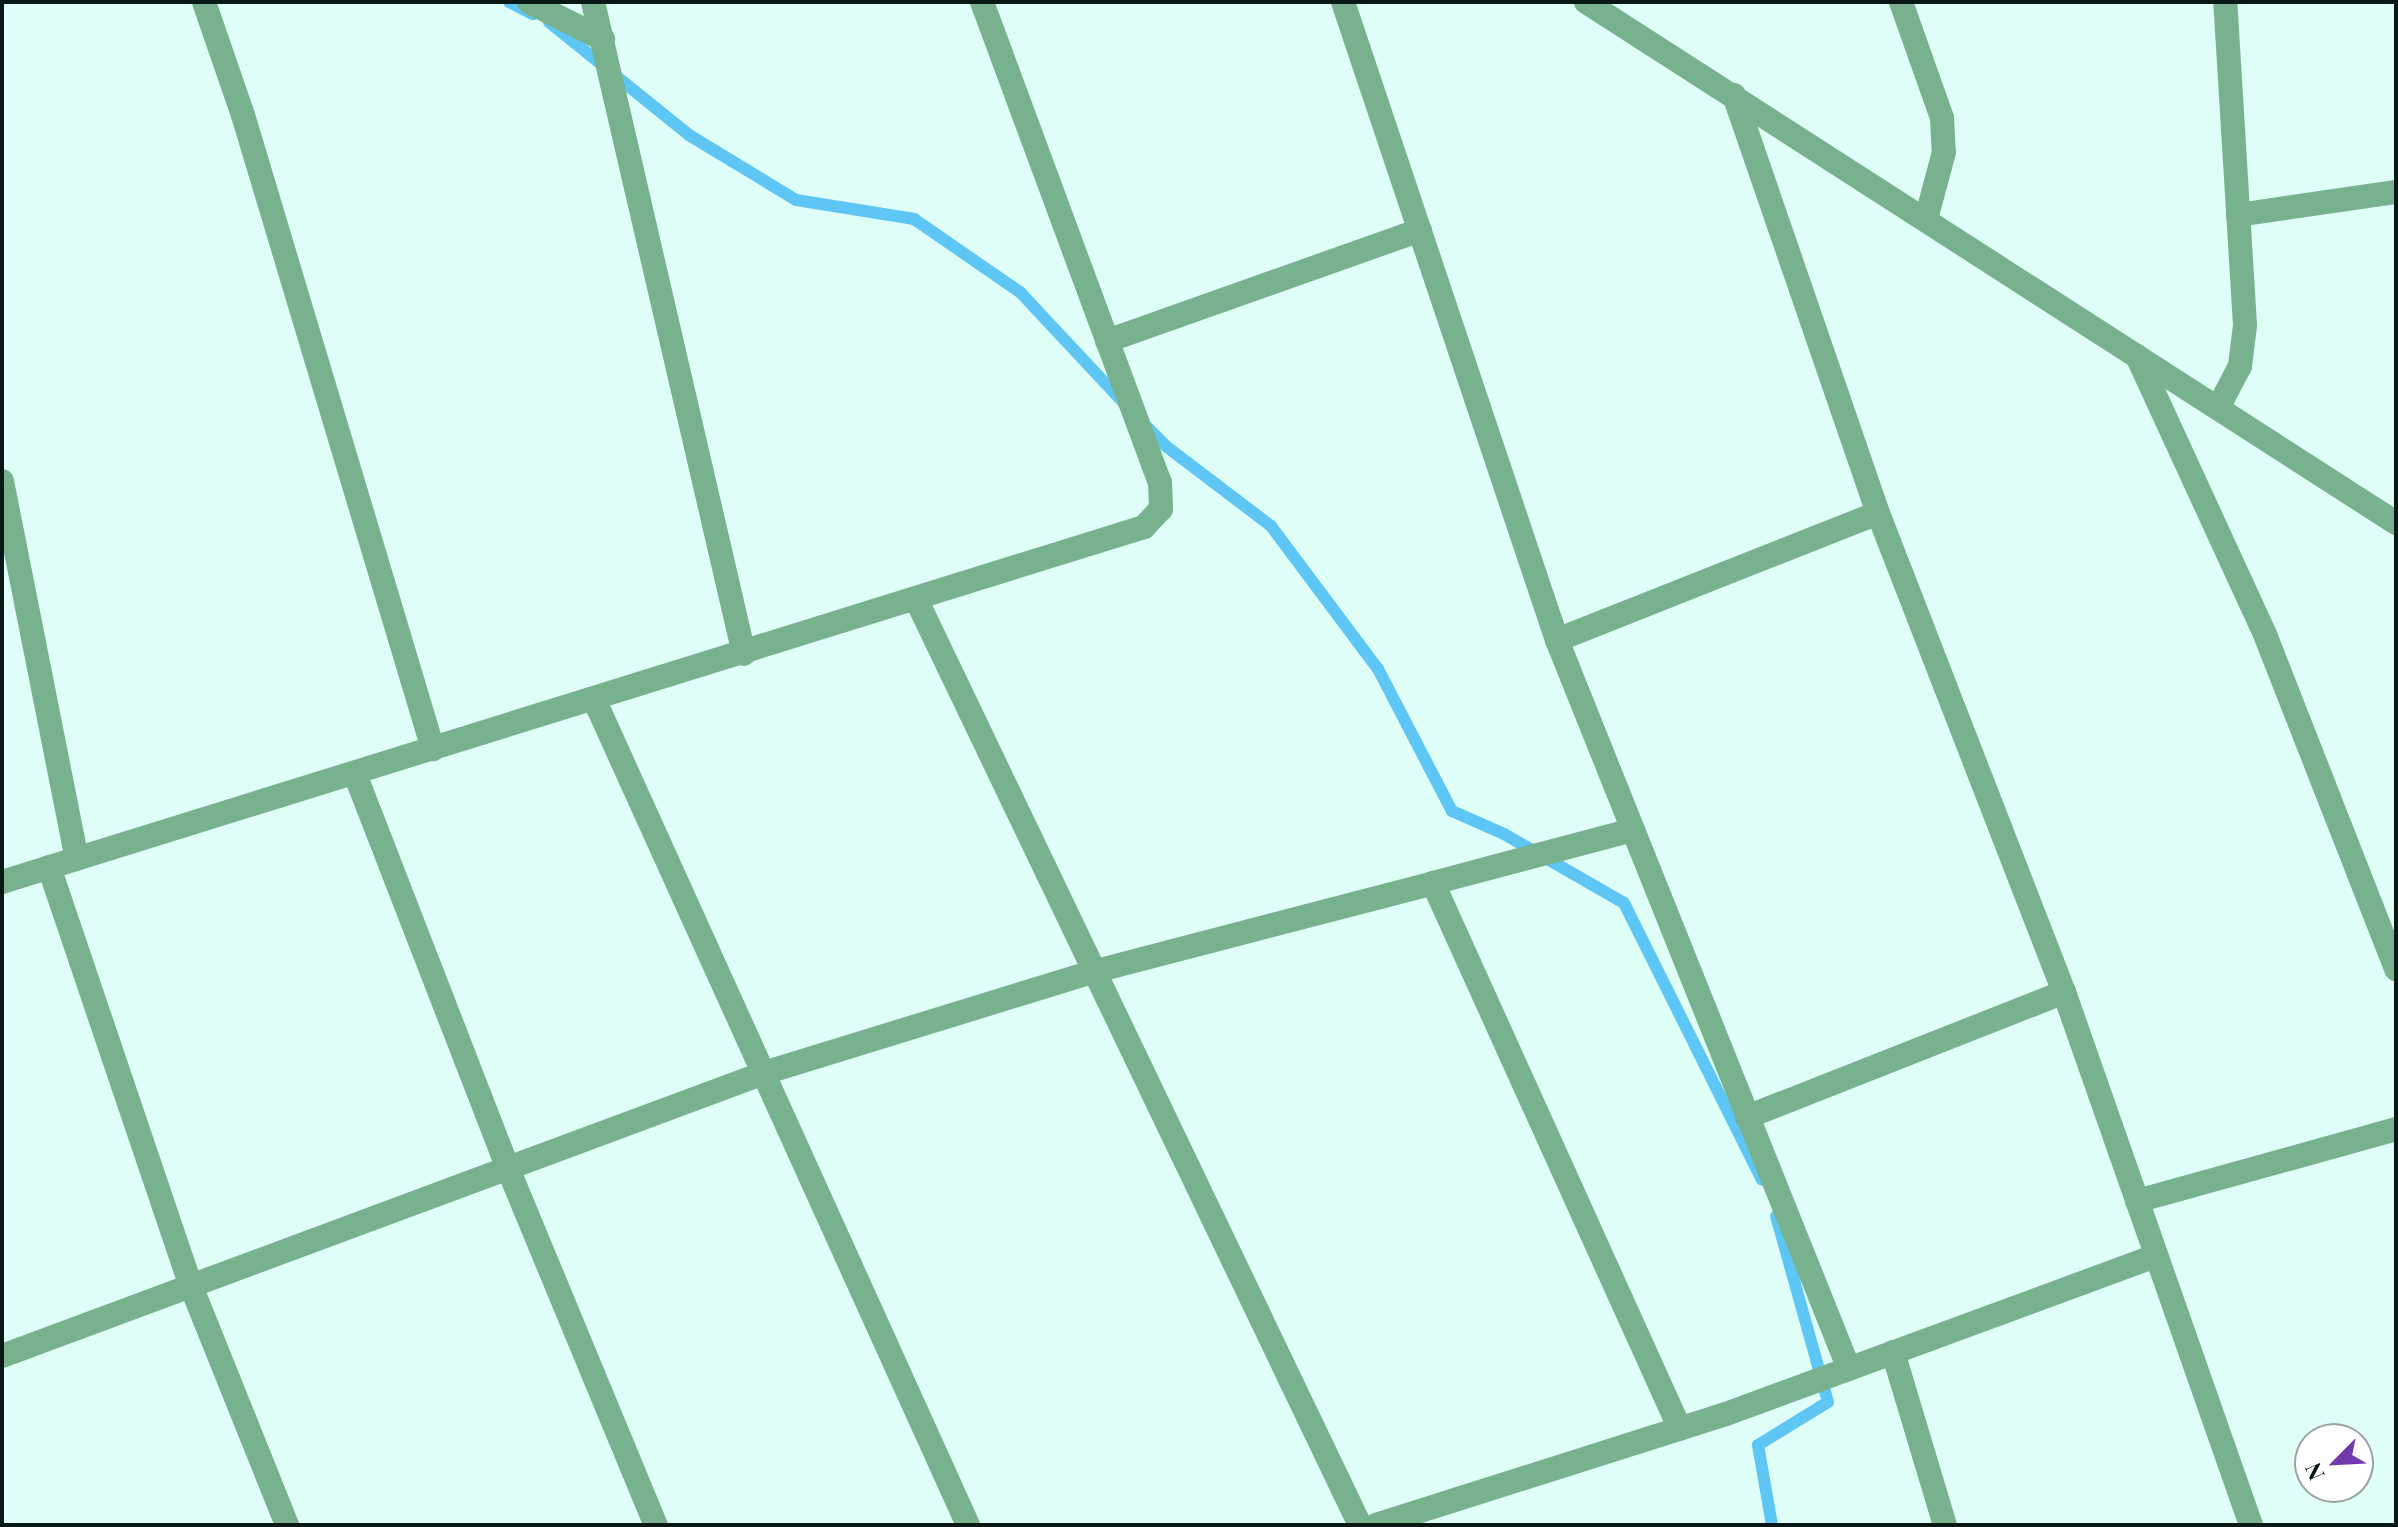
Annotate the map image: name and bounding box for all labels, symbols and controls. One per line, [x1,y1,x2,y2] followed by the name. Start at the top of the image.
[2294,1423,2374,1503] north arrow
[2297,1459,2331,1485] text: N

